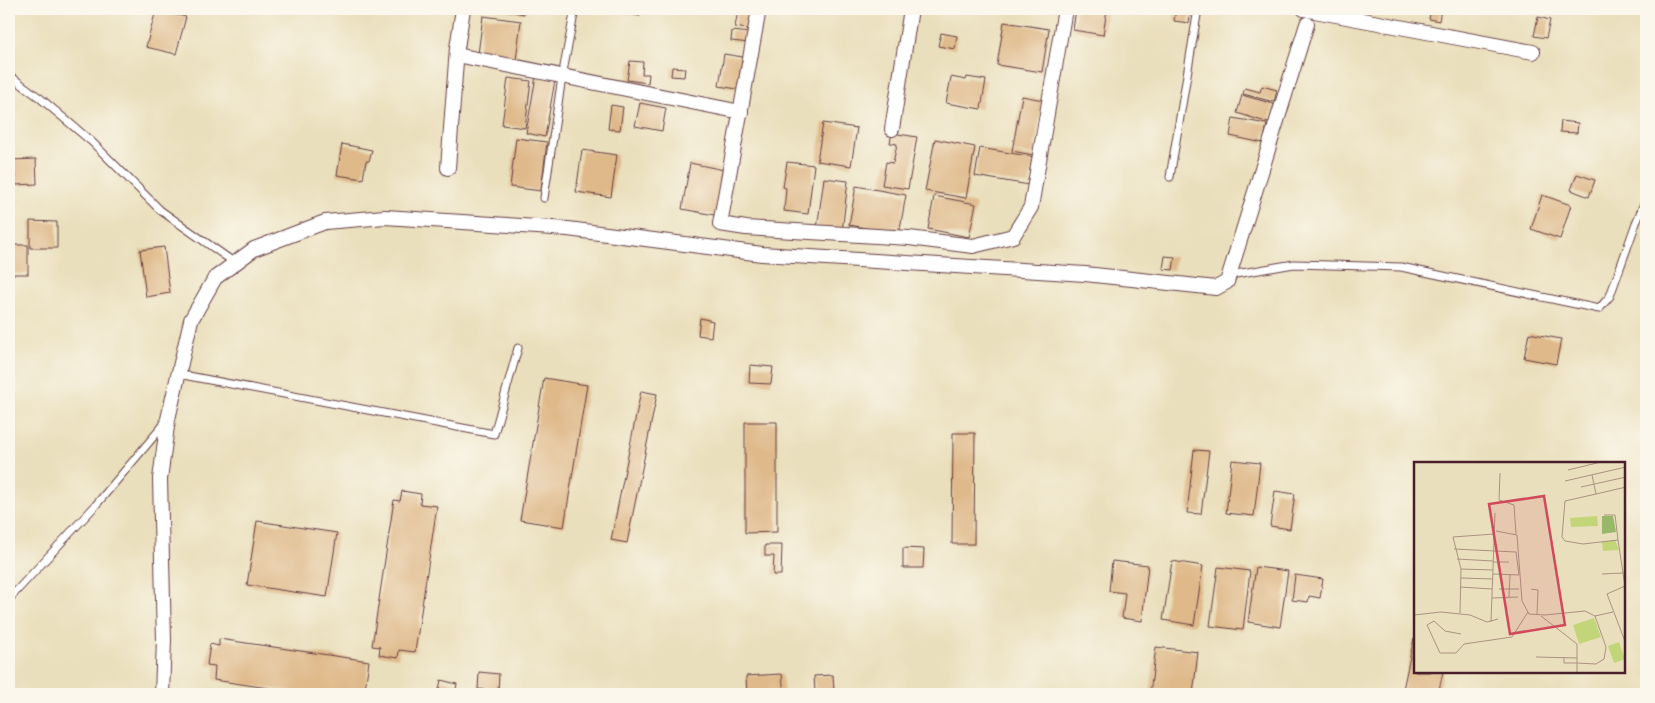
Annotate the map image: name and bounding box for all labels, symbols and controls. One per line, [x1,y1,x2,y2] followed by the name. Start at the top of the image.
[1414,462,1625,673] inset map

